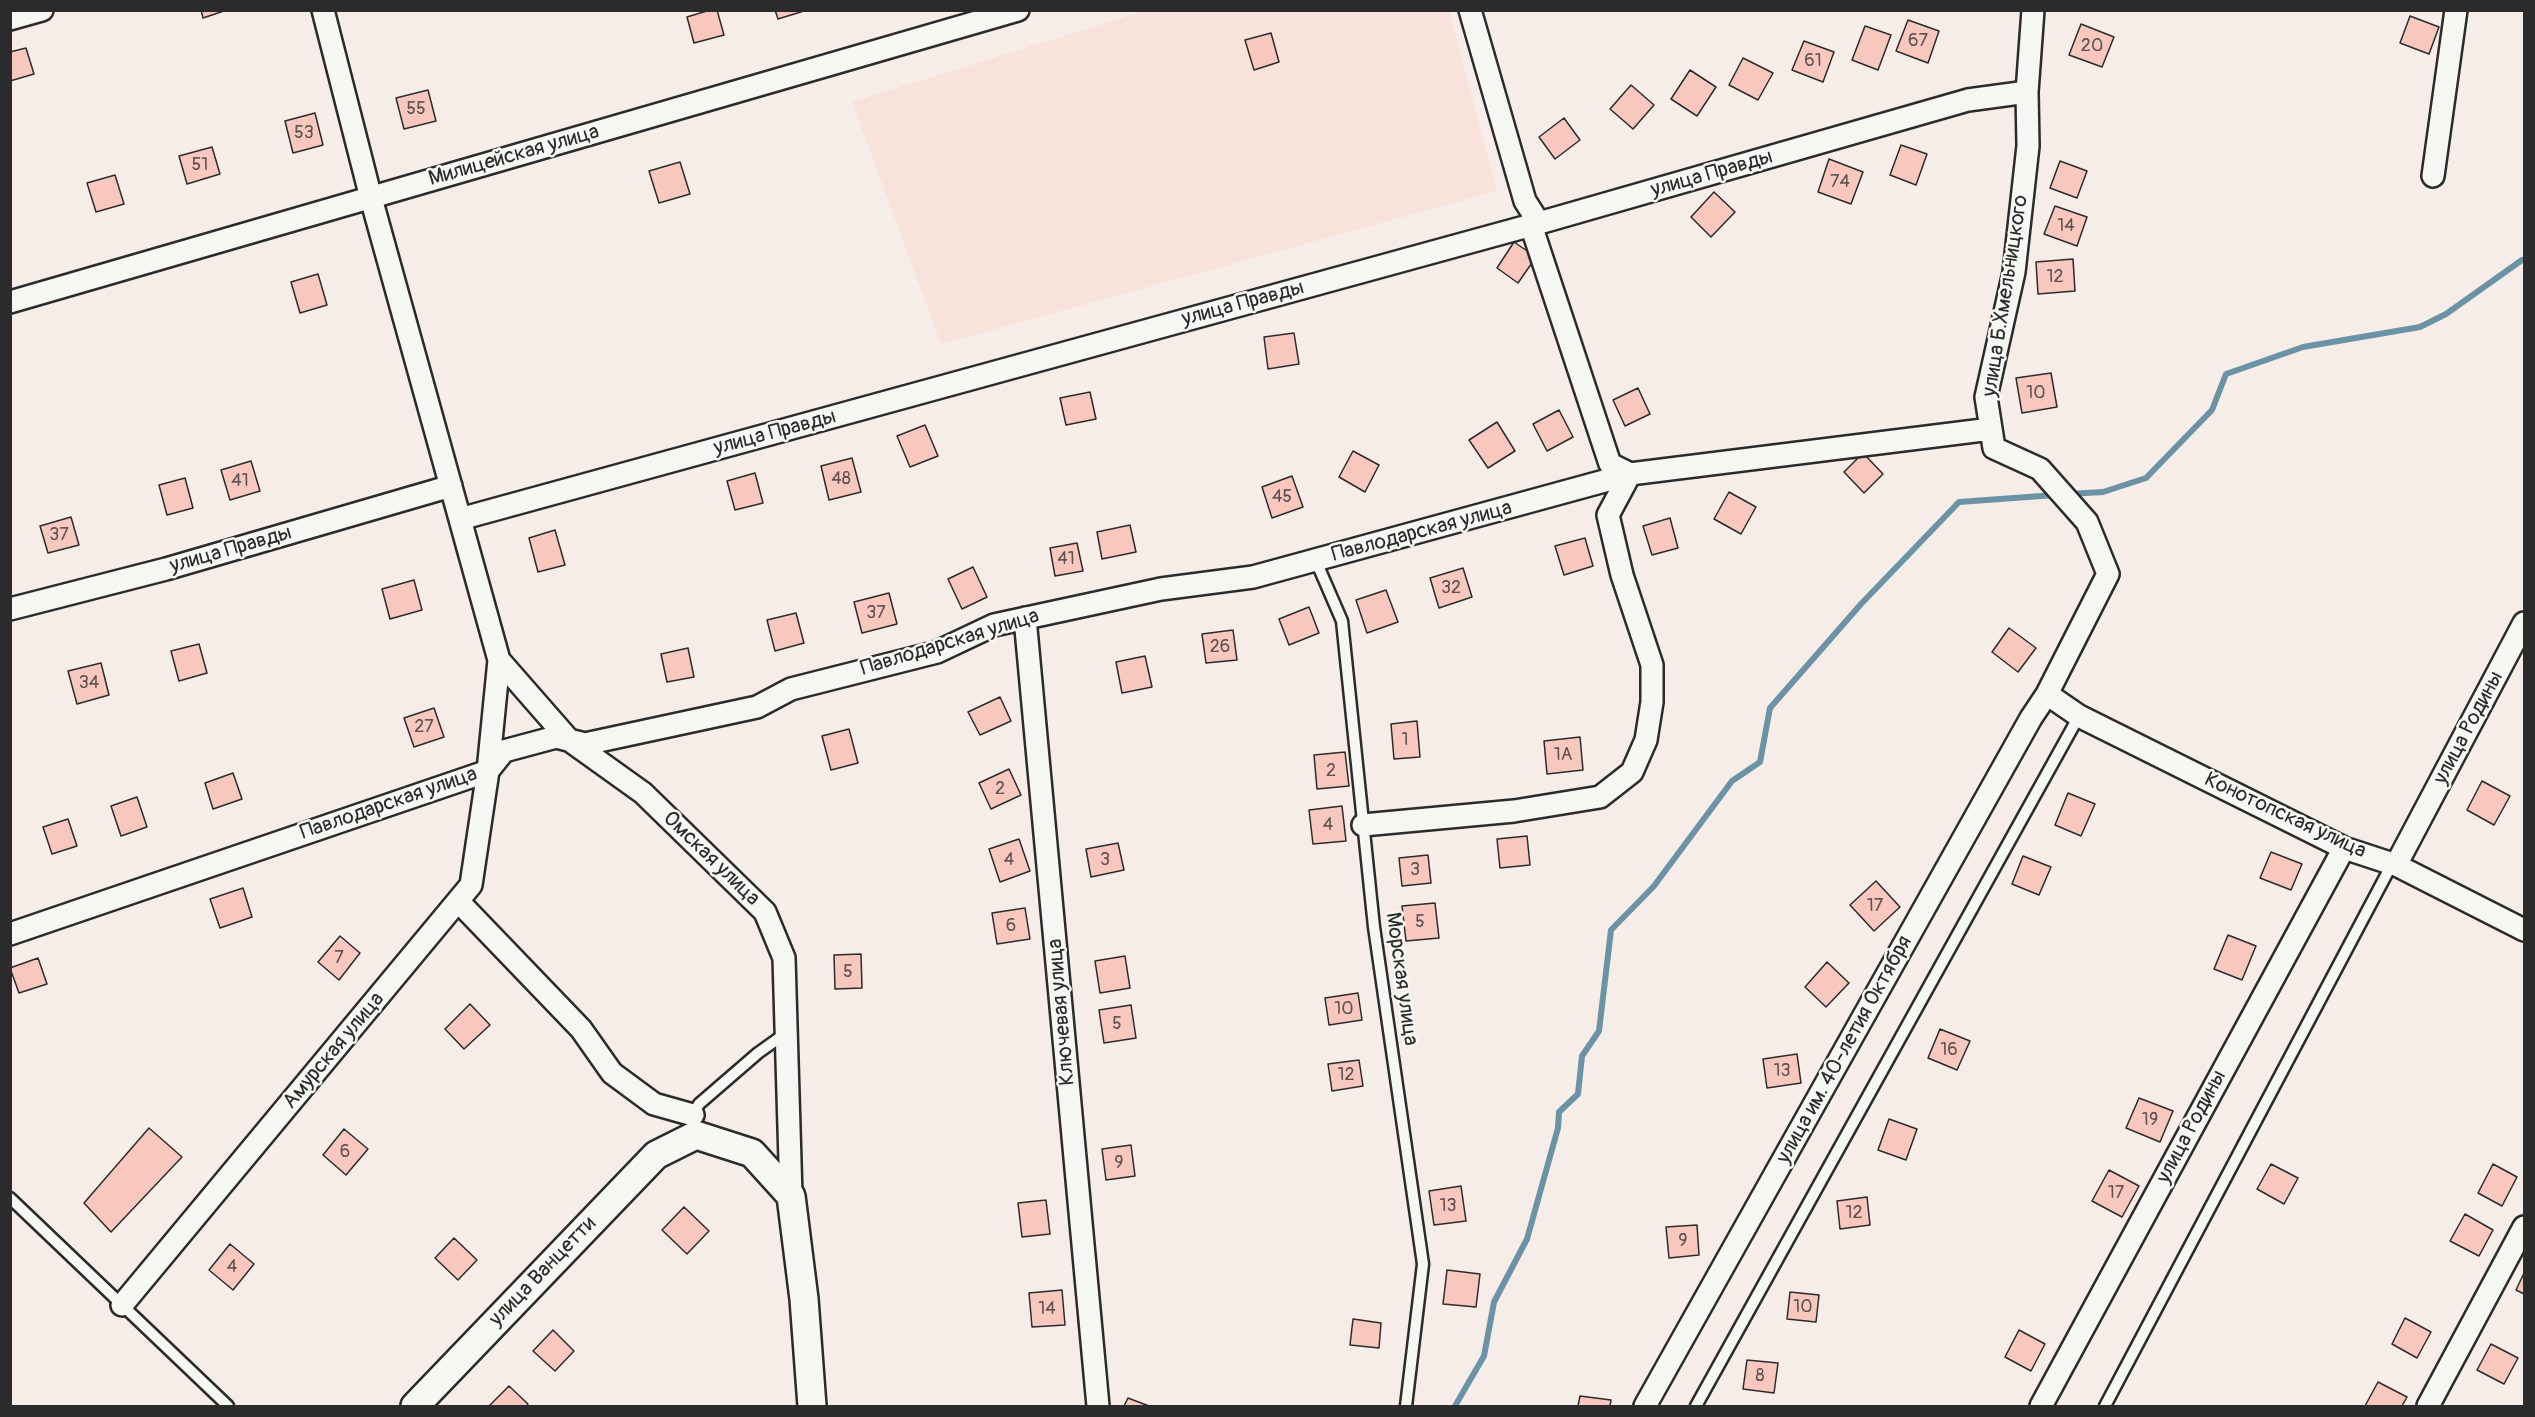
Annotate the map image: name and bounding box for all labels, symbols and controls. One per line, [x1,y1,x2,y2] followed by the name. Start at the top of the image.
[1908,30,1928,52] house number: 67
[2081,35,2103,57] house number: 20
[1804,50,1822,72] house number: 61
[406,98,426,120] house number: 55
[426,120,602,192] street label: Милицейская улица
[294,122,314,144] house number: 53
[1648,145,1776,203] street label: улица Правды
[192,154,208,176] house number: 51
[1830,171,1850,193] house number: 74
[1978,193,2034,399] street label: улица Б.Хмельницкого
[2057,215,2075,237] house number: 14
[2046,266,2064,288] house number: 12
[1179,276,1307,332] street label: улица Правды
[2026,382,2046,404] house number: 10
[711,405,839,461] street label: улица Правды
[831,468,851,490] house number: 48
[231,470,249,492] house number: 41
[1272,486,1292,508] house number: 45
[1329,496,1515,568] street label: Павлодарская улица
[167,521,295,579] street label: улица Правды
[49,524,69,546] house number: 37
[1057,548,1075,570] house number: 41
[1441,577,1461,599] house number: 32
[866,602,886,624] house number: 37
[858,604,1042,682] street label: Павлодарская улица
[1210,636,1230,658] house number: 26
[2429,667,2509,789] street label: улица Родины
[79,672,99,694] house number: 34
[414,716,434,738] house number: 27
[1401,729,1409,751] house number: 1
[1554,744,1572,766] house number: 1А
[1326,760,1336,782] house number: 2
[297,762,481,846] street label: Павлодарская улица
[2200,767,2370,865] street label: Конотопская улица
[995,778,1005,800] house number: 2
[657,806,765,912] street label: Омская улица
[1323,814,1333,836] house number: 4
[1004,849,1014,871] house number: 4
[1100,849,1110,871] house number: 3
[1410,859,1420,881] house number: 3
[1867,895,1883,917] house number: 17
[1379,911,1423,1047] street label: Морская улица
[1415,911,1425,933] house number: 5
[1006,915,1016,937] house number: 6
[1772,932,1918,1168] street label: улица им. 40-летия Октября
[1043,938,1081,1086] street label: Ключевая улица
[334,947,344,969] house number: 7
[843,961,853,983] house number: 5
[278,988,390,1114] street label: Амурская улица
[1334,998,1354,1020] house number: 10
[1112,1013,1122,1035] house number: 5
[1940,1039,1958,1061] house number: 16
[1773,1060,1791,1082] house number: 13
[1337,1064,1355,1086] house number: 12
[2152,1066,2232,1188] street label: улица Родины
[2142,1109,2158,1131] house number: 19
[340,1141,350,1163] house number: 6
[1114,1152,1124,1174] house number: 9
[2108,1182,2124,1204] house number: 17
[1439,1195,1457,1217] house number: 13
[1845,1202,1863,1224] house number: 12
[484,1212,602,1332] street label: улица Ванцетти
[1678,1230,1688,1252] house number: 9
[227,1256,237,1278] house number: 4
[1793,1296,1813,1318] house number: 10
[1038,1298,1056,1320] house number: 14
[1755,1365,1765,1387] house number: 8

